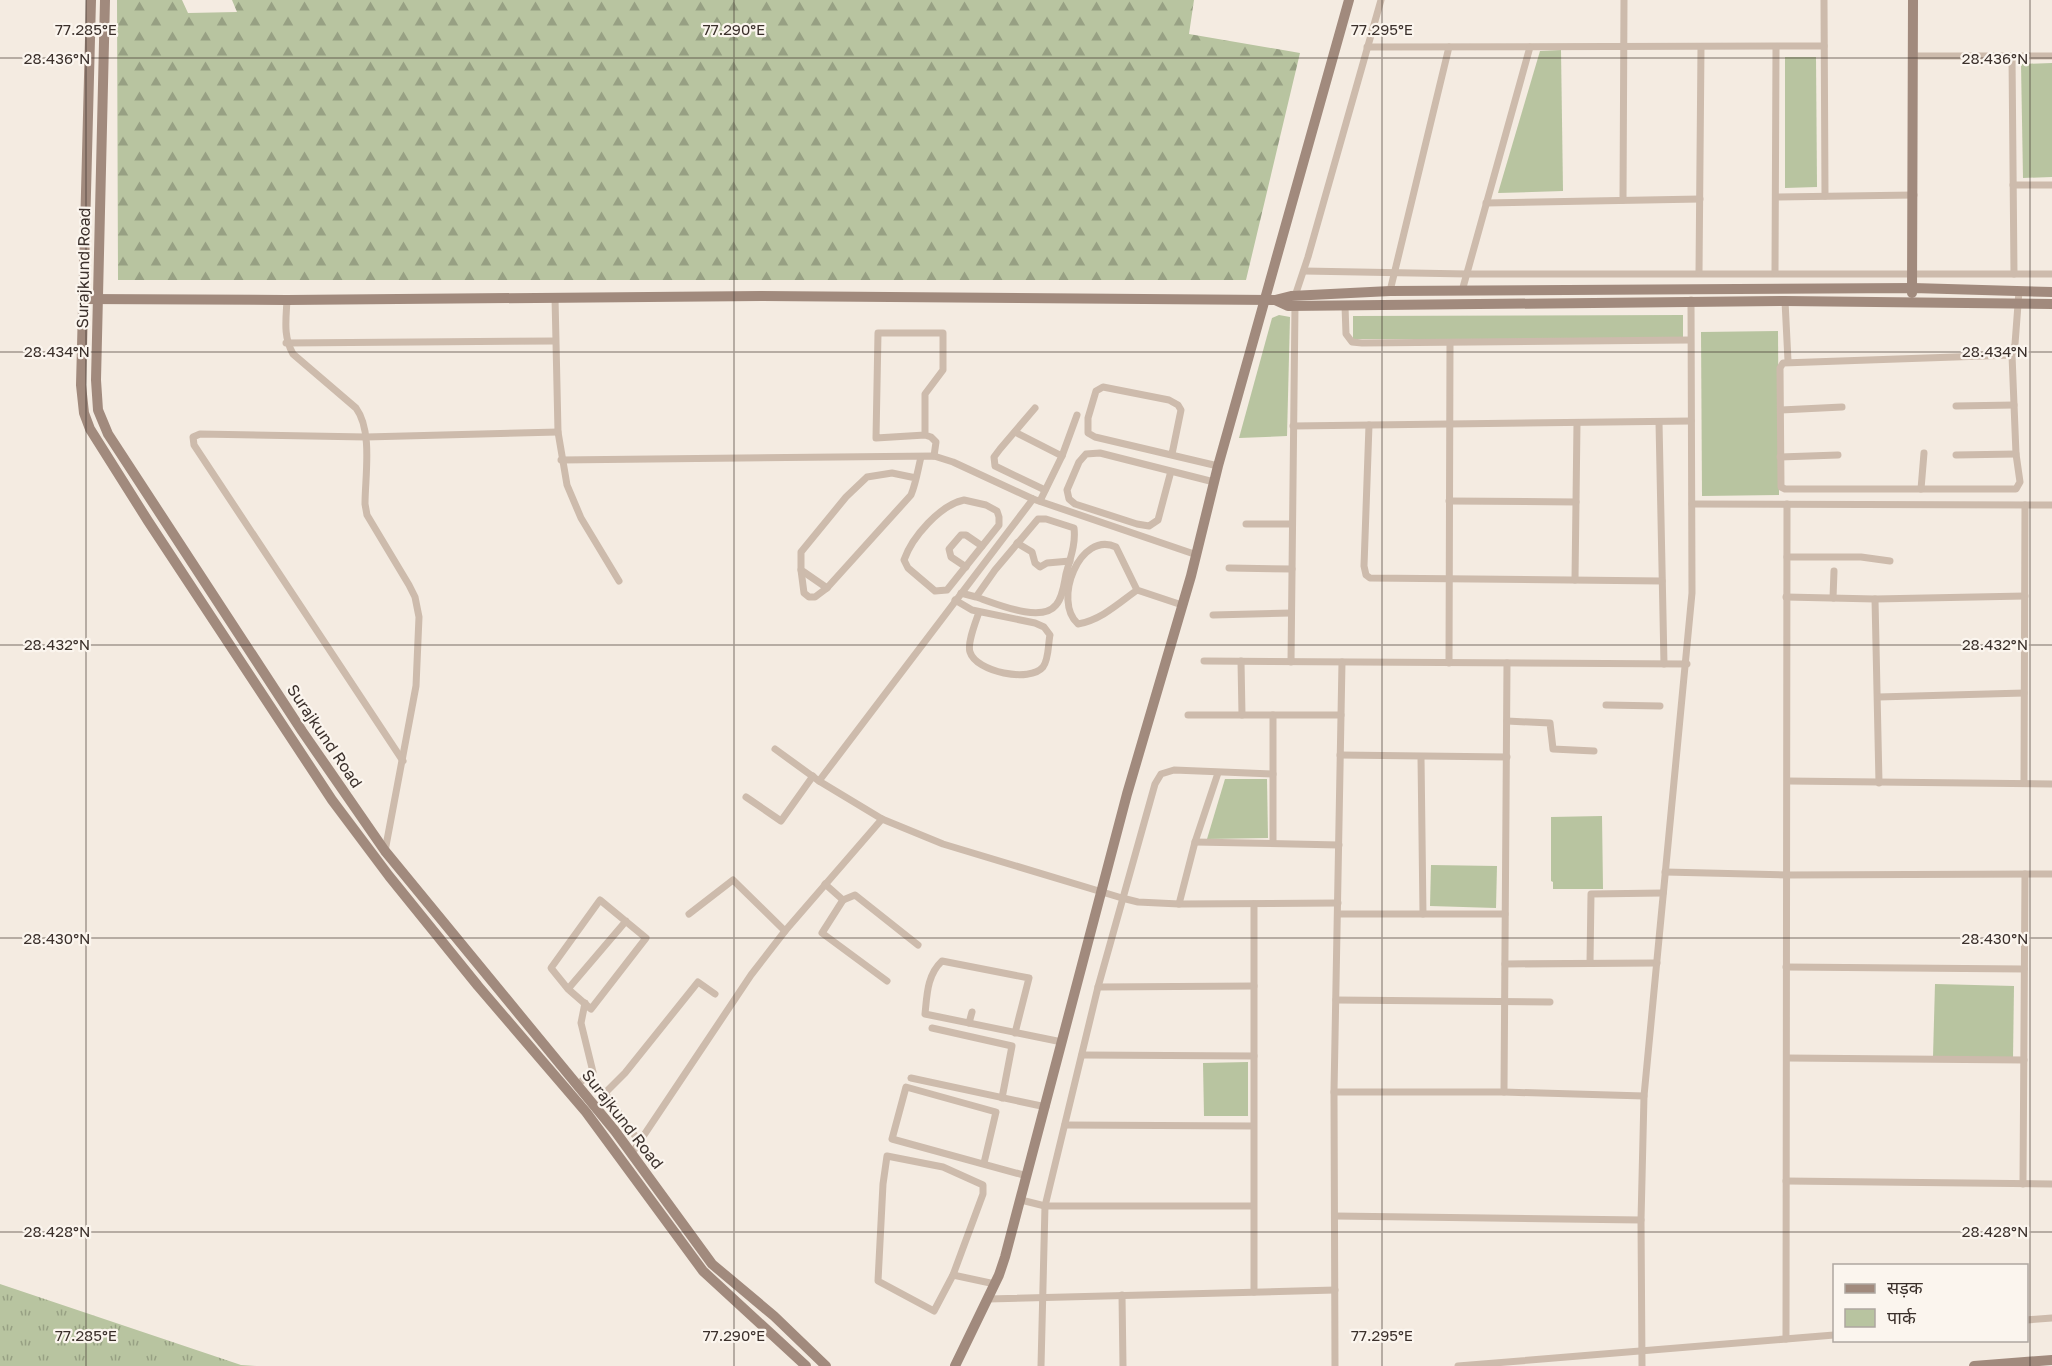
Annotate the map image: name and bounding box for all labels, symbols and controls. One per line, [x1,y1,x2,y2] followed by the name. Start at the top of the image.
[55,20,117,38] text: 77.285°E
[703,20,765,38] text: 77.290°E
[1351,20,1413,38] text: 77.295°E
[24,49,90,67] text: 28.436°N
[1962,49,2028,67] text: 28.436°N
[72,207,94,329] street label: Surajkund Road
[24,342,90,360] text: 28.434°N
[1962,342,2028,360] text: 28.434°N
[24,635,90,653] text: 28.432°N
[1962,635,2028,653] text: 28.432°N
[283,680,367,792] street label: Surajkund Road
[24,929,90,947] text: 28.430°N
[1962,929,2028,947] text: 28.430°N
[578,1065,668,1173] street label: Surajkund Road
[24,1222,90,1240] text: 28.428°N
[1962,1222,2028,1240] text: 28.428°N
[1833,1264,2028,1342] legend
[1887,1276,1924,1298] text: सड़क
[1887,1306,1917,1328] text: पार्क
[55,1326,117,1344] text: 77.285°E
[703,1326,765,1344] text: 77.290°E
[1351,1326,1413,1344] text: 77.295°E

